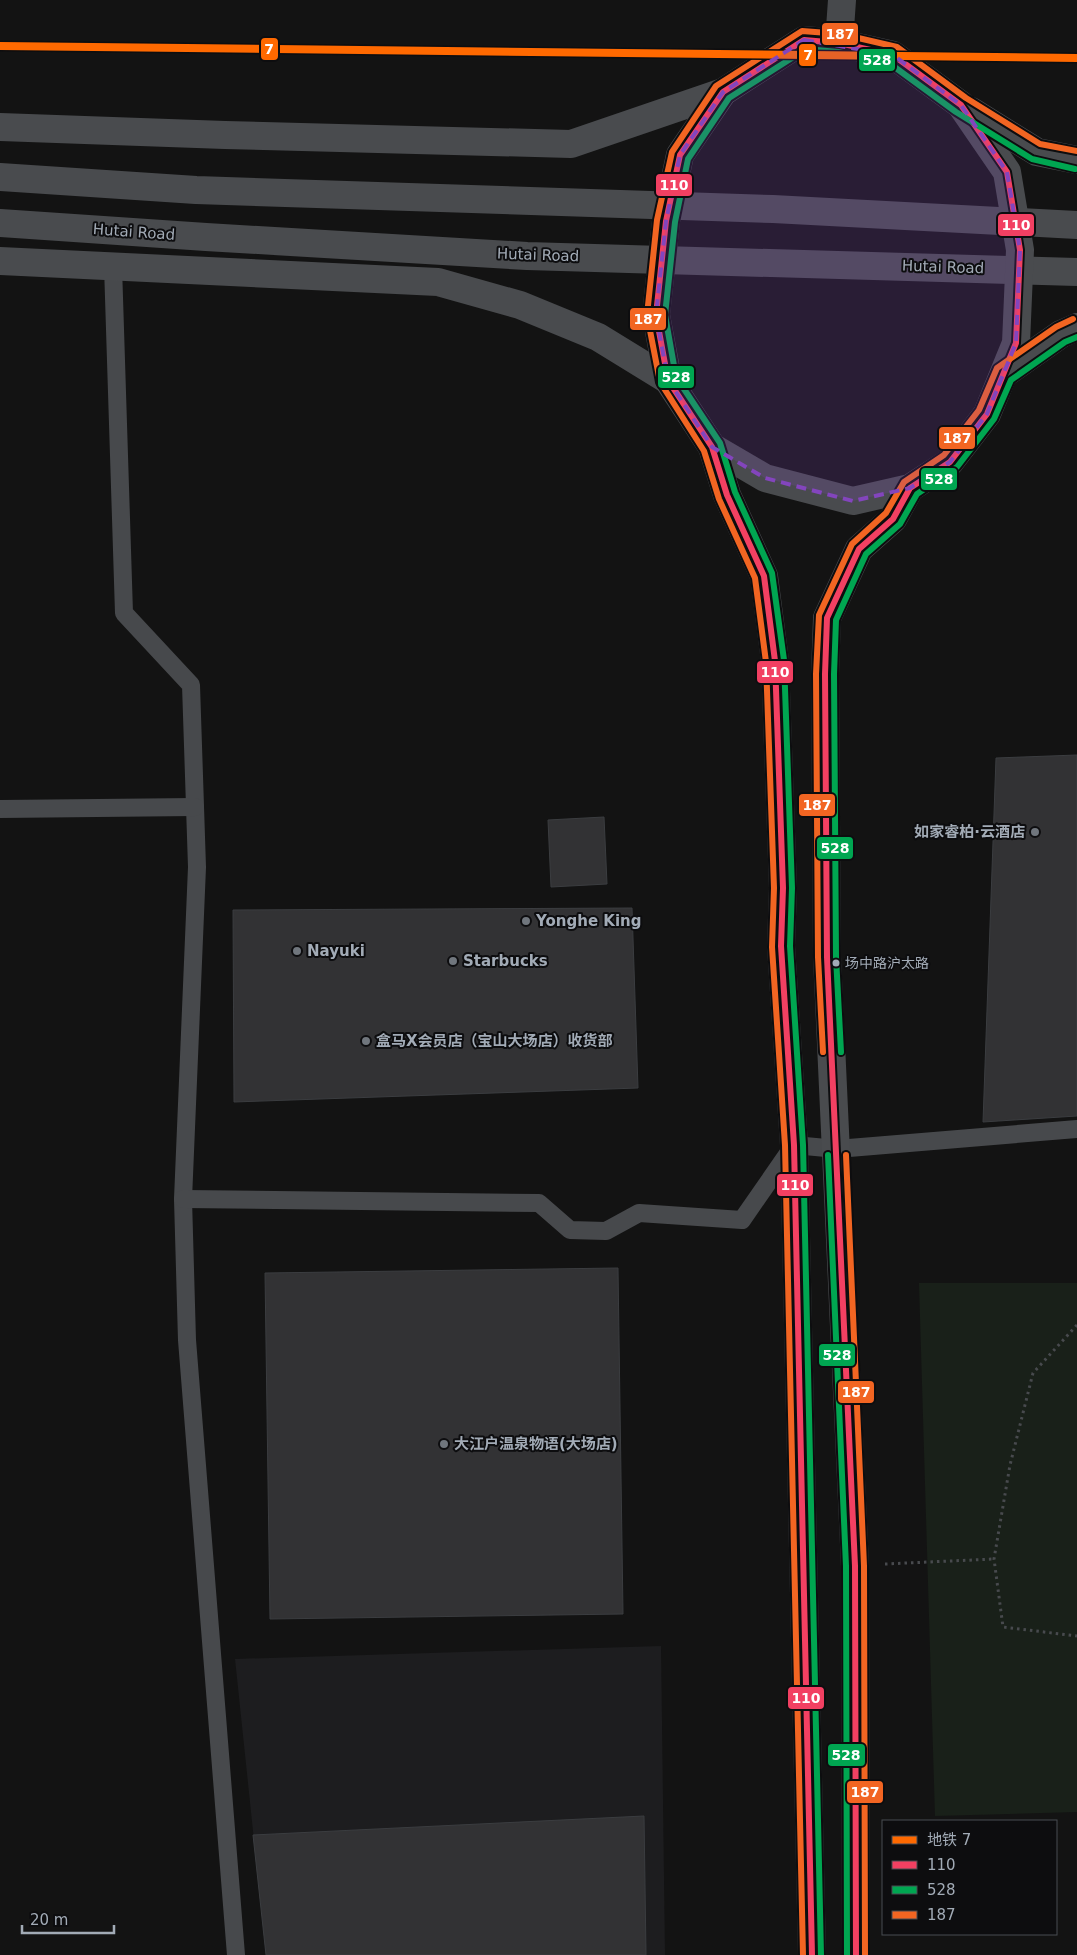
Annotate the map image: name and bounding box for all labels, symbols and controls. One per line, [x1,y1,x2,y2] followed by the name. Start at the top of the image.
[821,22,859,46] line badge: 187
[825,26,855,42] text: 187
[260,37,279,61] line badge: 7
[264,41,274,57] text: 7
[798,43,817,67] line badge: 7
[803,47,813,63] text: 7
[858,48,896,72] line badge: 528
[862,52,892,68] text: 528
[655,173,693,197] line badge: 110
[659,177,689,193] text: 110
[997,213,1035,237] line badge: 110
[1001,217,1031,233] text: 110
[92,220,176,244] street label: Hutai Road
[496,245,580,265] street label: Hutai Road
[901,257,985,277] street label: Hutai Road
[629,307,667,331] line badge: 187
[633,311,663,327] text: 187
[657,365,695,389] line badge: 528
[661,369,691,385] text: 528
[938,426,976,450] line badge: 187
[942,430,972,446] text: 187
[920,467,958,491] line badge: 528
[924,471,954,487] text: 528
[756,660,794,684] line badge: 110
[760,664,790,680] text: 110
[798,793,836,817] line badge: 187
[802,797,832,813] text: 187
[914,823,1025,841] place label: 如家睿柏·云酒店
[1029,826,1041,838] marker: 如家睿柏·云酒店
[816,836,854,860] line badge: 528
[820,840,850,856] text: 528
[535,912,641,930] place label: Yonghe King
[520,915,532,927] marker: Yonghe King
[307,942,365,960] place label: Nayuki
[291,945,303,957] marker: Nayuki
[463,952,548,970] place label: Starbucks
[447,955,459,967] marker: Starbucks
[845,955,929,971] place label: 场中路沪太路
[831,958,841,968] marker: 场中路沪太路
[376,1032,613,1050] place label: 盒马X会员店（宝山大场店）收货部
[360,1035,372,1047] marker: 盒马X会员店（宝山大场店）收货部
[776,1173,814,1197] line badge: 110
[780,1177,810,1193] text: 110
[818,1343,856,1367] line badge: 528
[822,1347,852,1363] text: 528
[837,1380,875,1404] line badge: 187
[841,1384,871,1400] text: 187
[454,1435,618,1453] place label: 大江户温泉物语(大场店)
[438,1438,450,1450] marker: 大江户温泉物语(大场店)
[787,1686,825,1710] line badge: 110
[791,1690,821,1706] text: 110
[827,1743,866,1767] line badge: 528
[831,1747,861,1763] text: 528
[846,1780,884,1804] line badge: 187
[850,1784,880,1800] text: 187
[882,1820,1057,1935] legend
[927,1831,971,1849] text: 地铁 7
[927,1856,956,1874] text: 110
[927,1881,956,1899] text: 528
[22,1902,115,1934] scale bar
[927,1906,956,1924] text: 187
[30,1911,68,1929] text: 20 m

